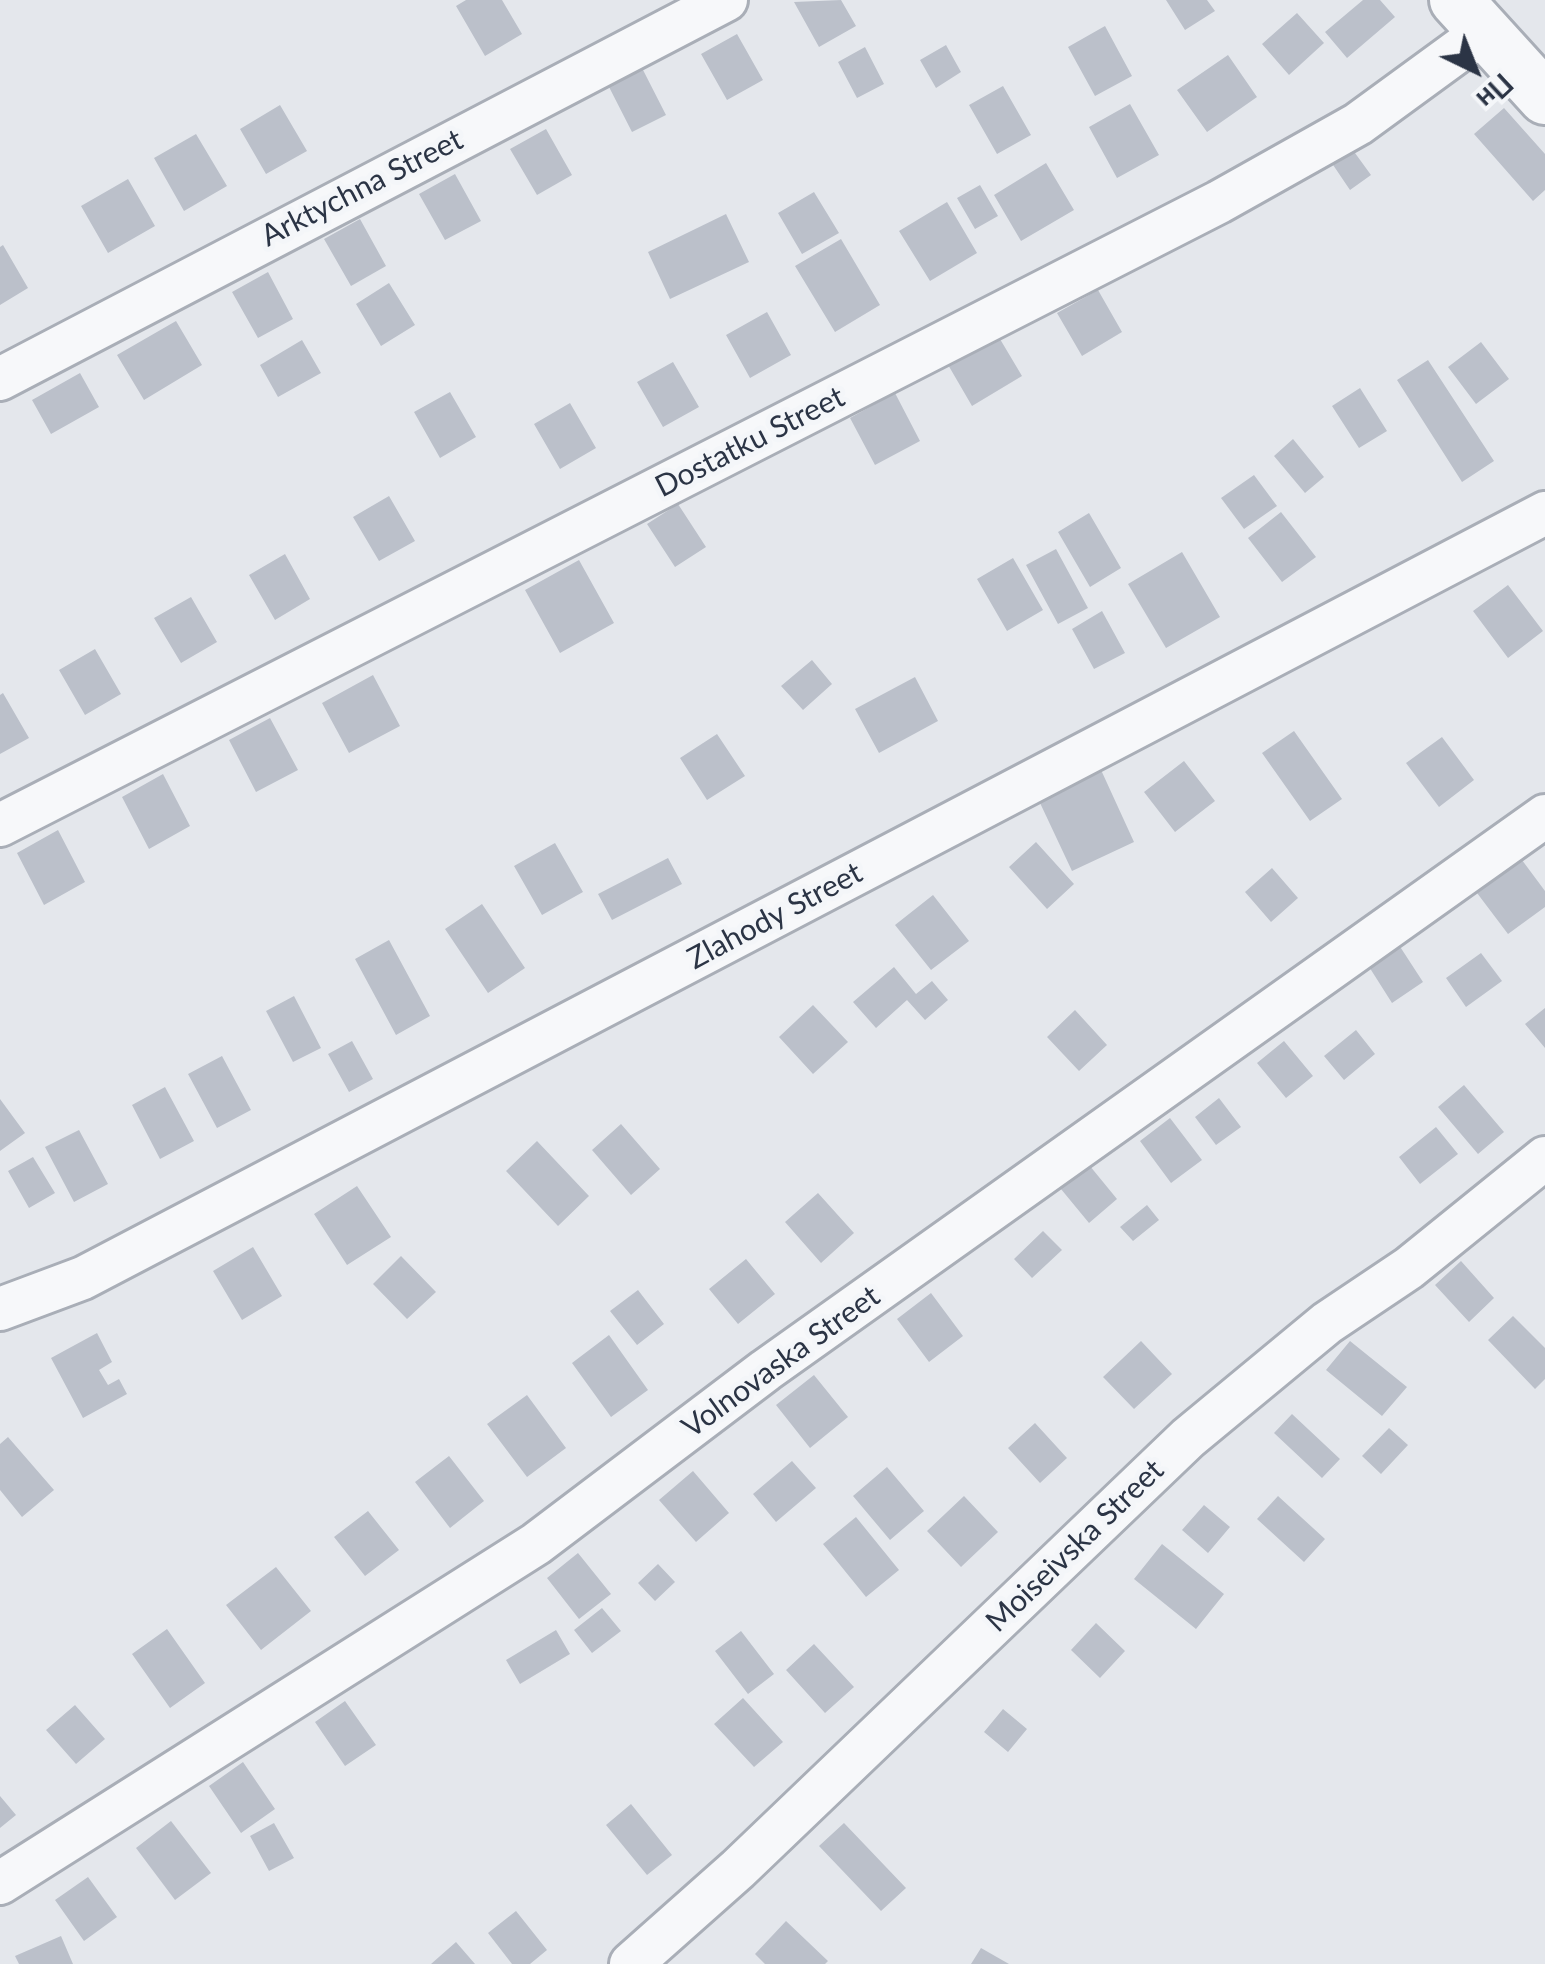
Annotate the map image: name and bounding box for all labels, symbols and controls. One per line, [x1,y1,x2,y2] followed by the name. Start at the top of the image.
[1425,20,1525,120] north arrow
[1470,67,1520,117] text: Пн
[255,122,469,254] street label: Arktychna Street
[649,379,851,505] street label: Dostatku Street
[682,855,868,977] street label: Zlahody Street
[675,1278,887,1446] street label: Volnovaska Street
[979,1452,1171,1640] street label: Moiseivska Street

